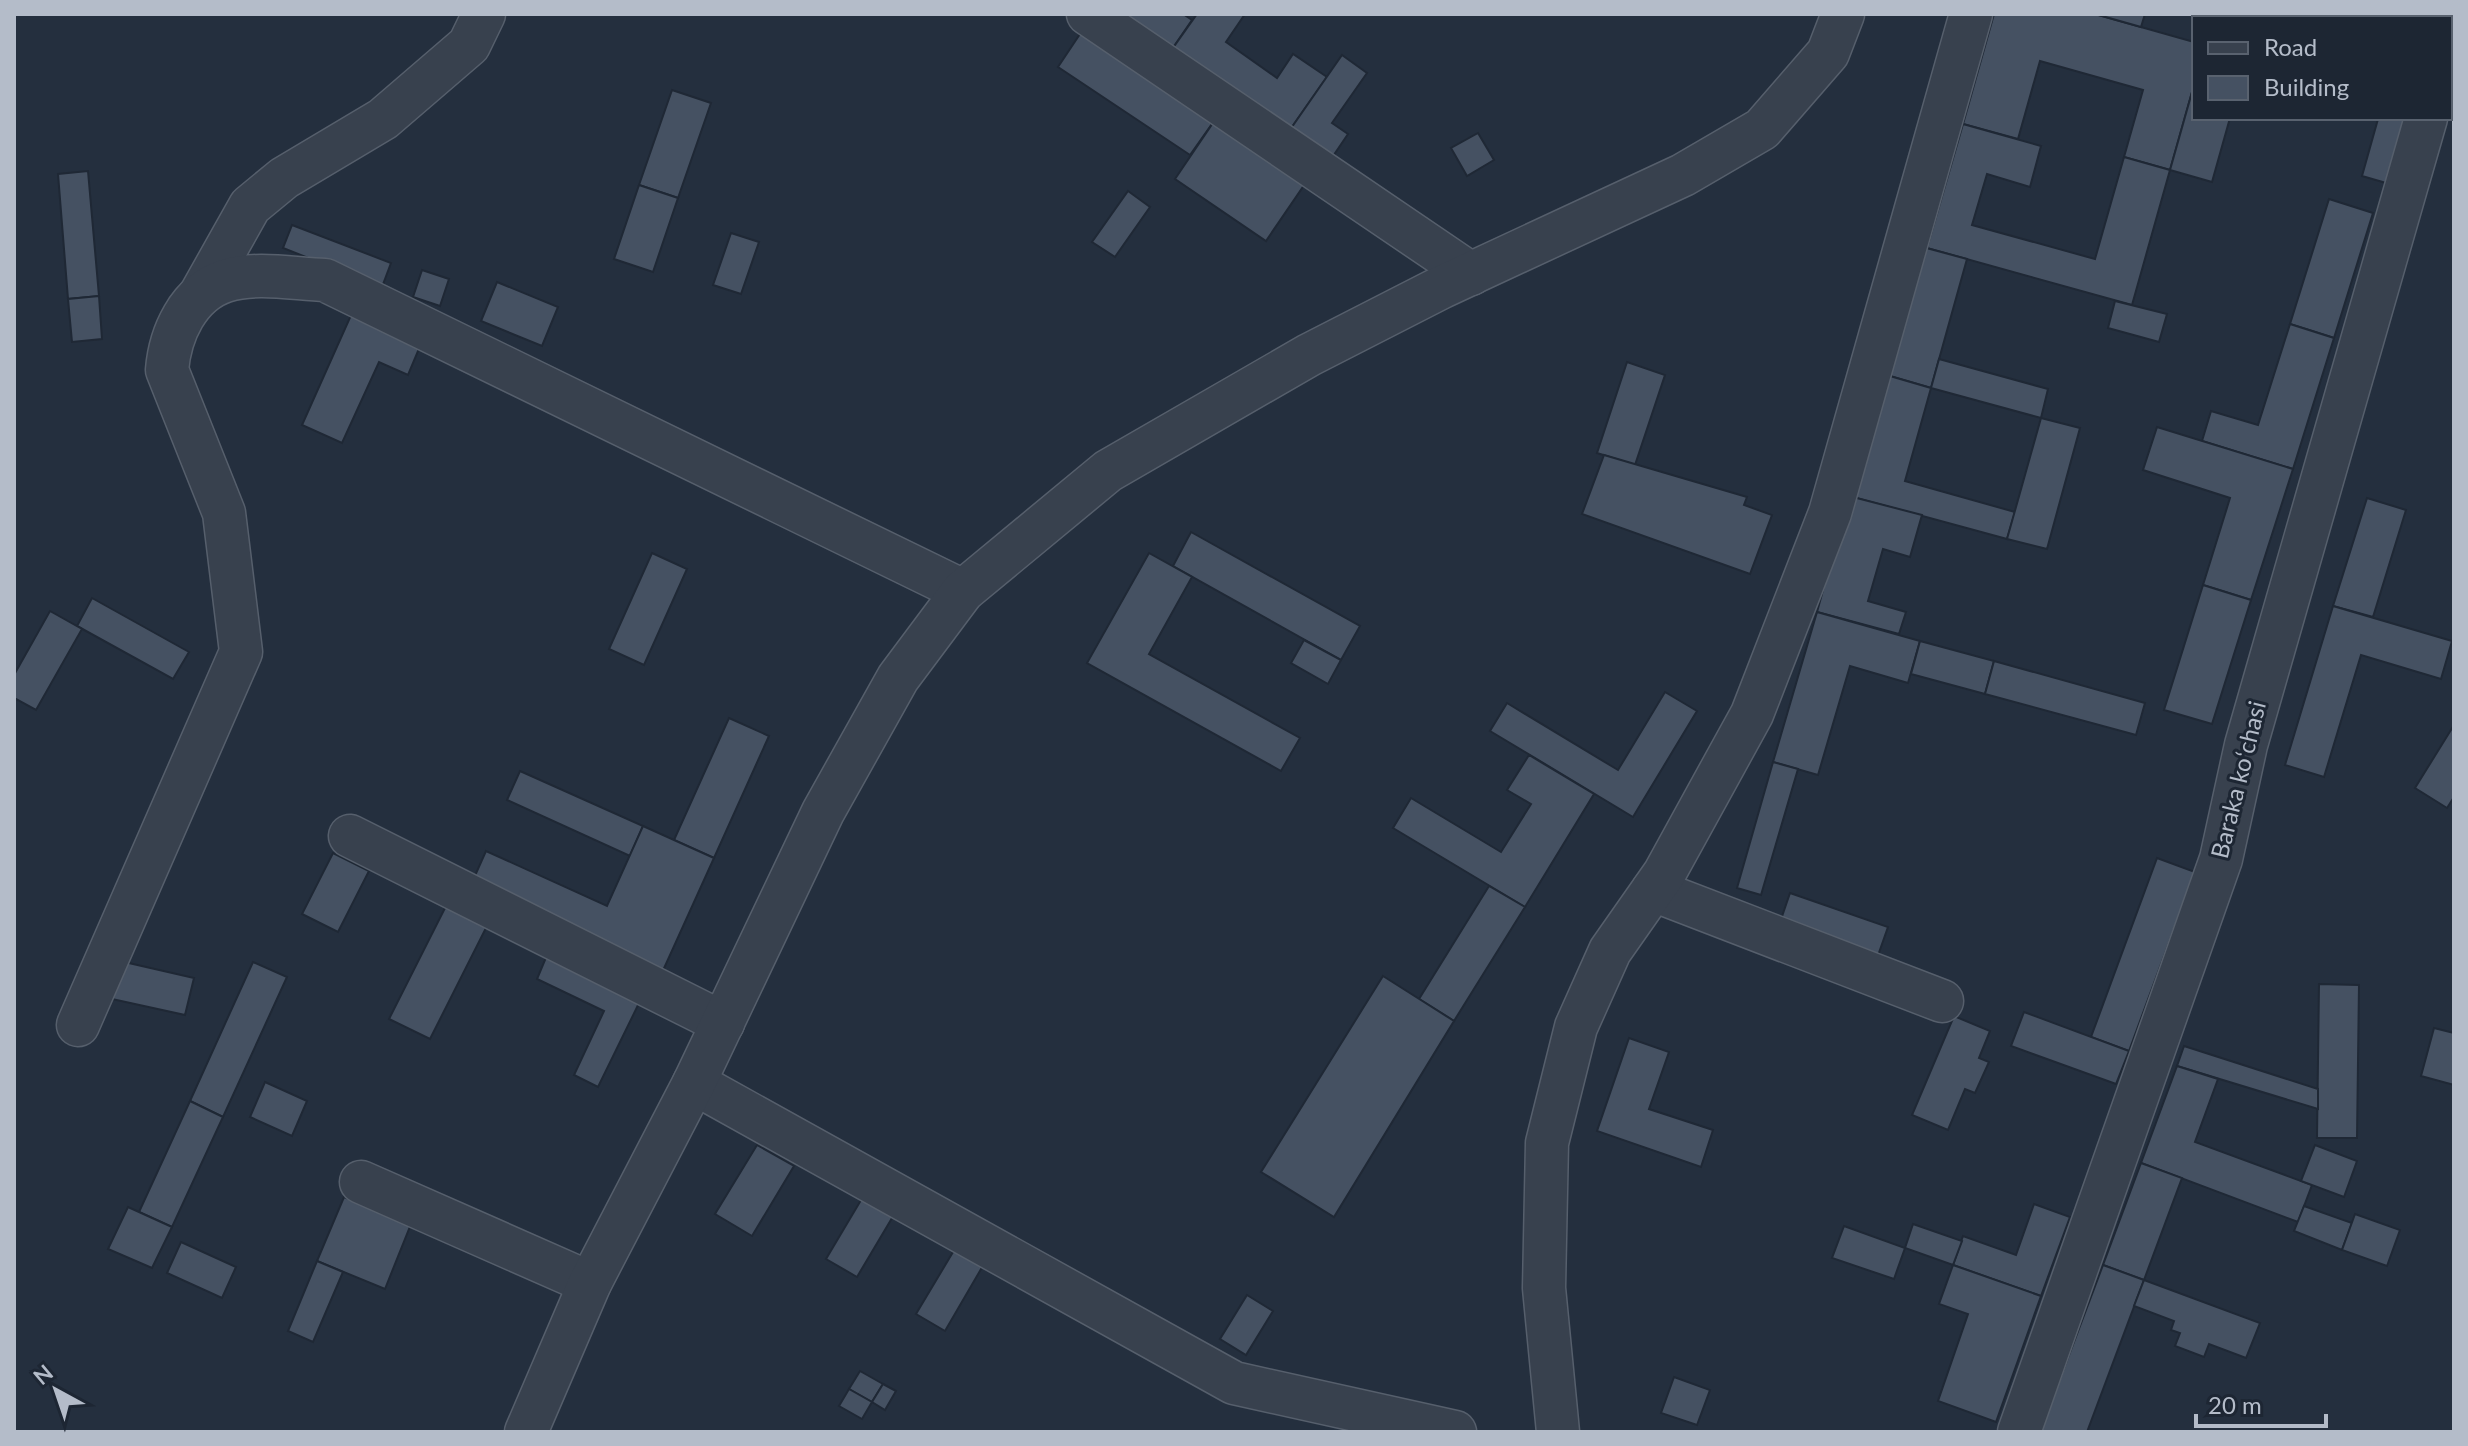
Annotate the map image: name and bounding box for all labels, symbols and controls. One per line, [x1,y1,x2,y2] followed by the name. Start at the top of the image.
[2192,16,2452,120] legend
[2264,32,2317,61] text: Road
[2264,72,2349,101] text: Building
[2204,698,2271,861] street label: Baraka koʻchasi
[16,1350,96,1430] north arrow
[28,1359,58,1390] text: N
[2196,1378,2326,1428] scale bar
[2208,1390,2262,1419] text: 20 m

